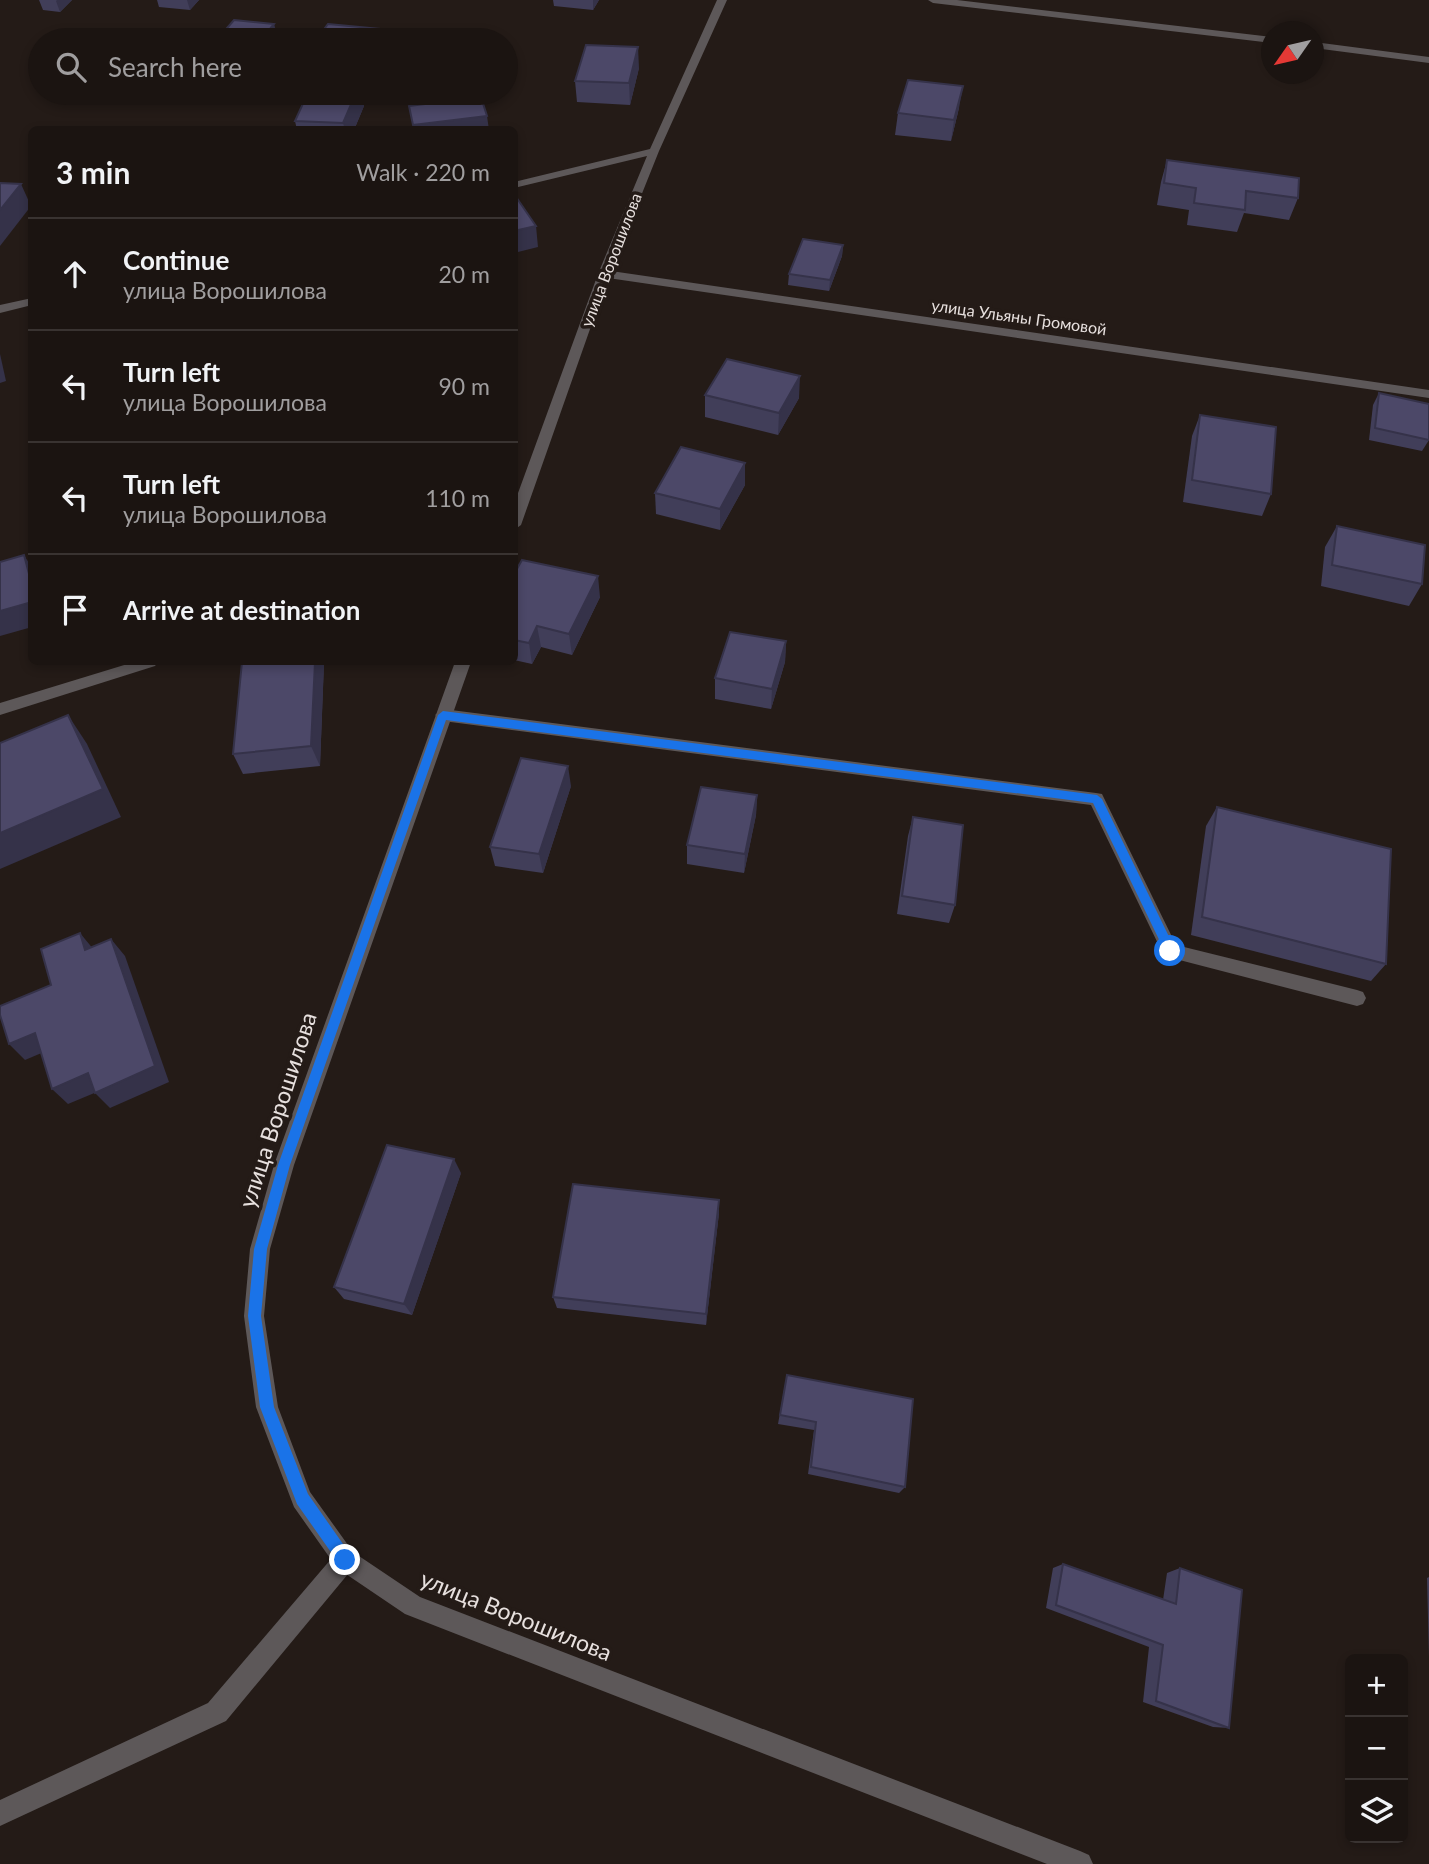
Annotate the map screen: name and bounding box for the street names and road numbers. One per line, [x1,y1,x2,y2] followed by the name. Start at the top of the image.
[576,190,645,329] street label: улица Ворошилова
[930,295,1108,338] street label: улица Ульяны Громовой
[232,1008,322,1211] street label: улица Ворошилова
[417,1564,616,1666] street label: улица Ворошилова

